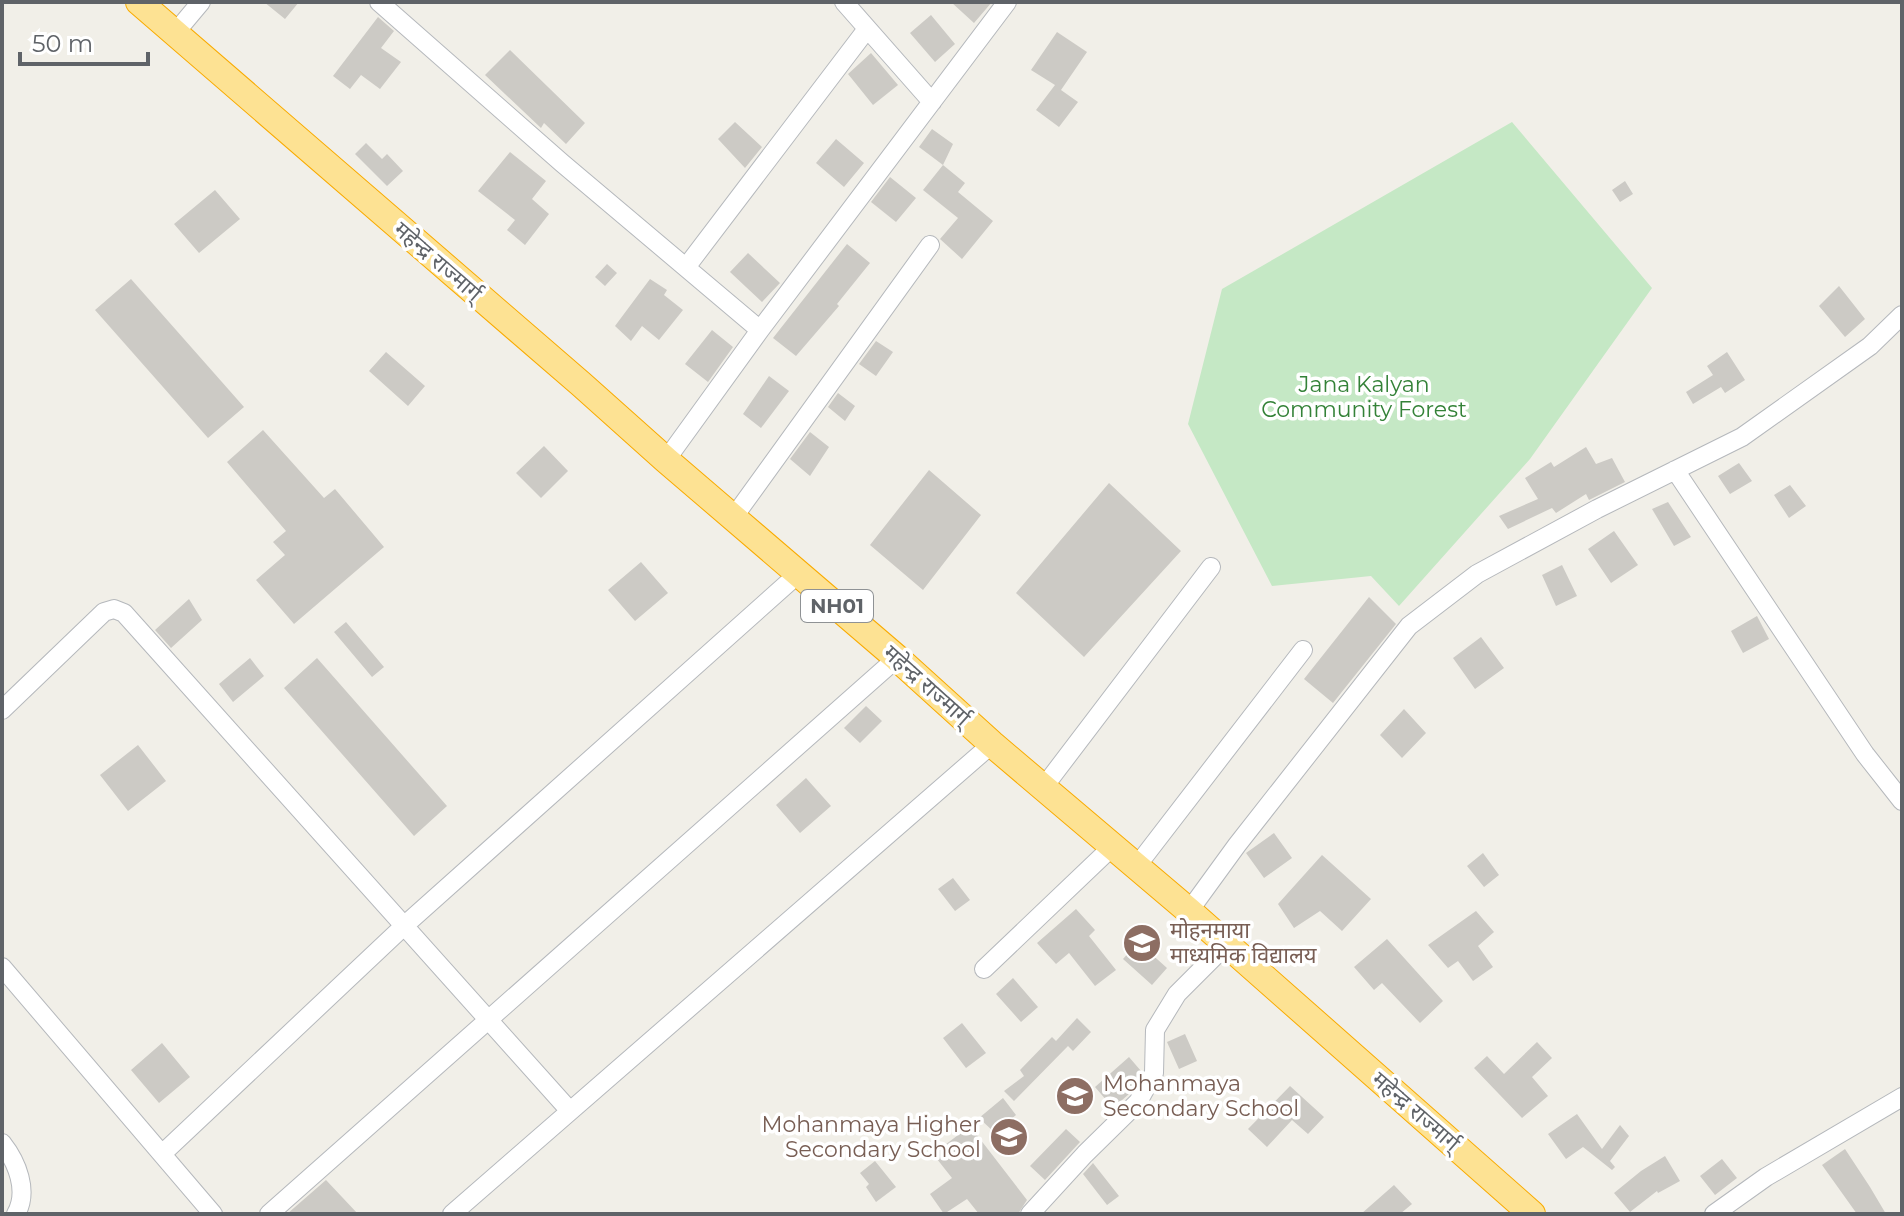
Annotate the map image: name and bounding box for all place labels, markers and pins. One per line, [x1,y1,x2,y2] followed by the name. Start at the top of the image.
[1170,917,1318,969] place label: मोहनमाया माध्यमिक विद्यालय
[1121,922,1163,964] school or university icon: मोहनमाया माध्यमिक विद्यालय
[1103,1070,1299,1122] place label: Mohanmaya Secondary School
[1054,1075,1096,1117] school or university icon: Mohanmaya Secondary School
[761,1111,981,1163] place label: Mohanmaya Higher Secondary School
[988,1116,1030,1158] school or university icon: Mohanmaya Higher Secondary School

